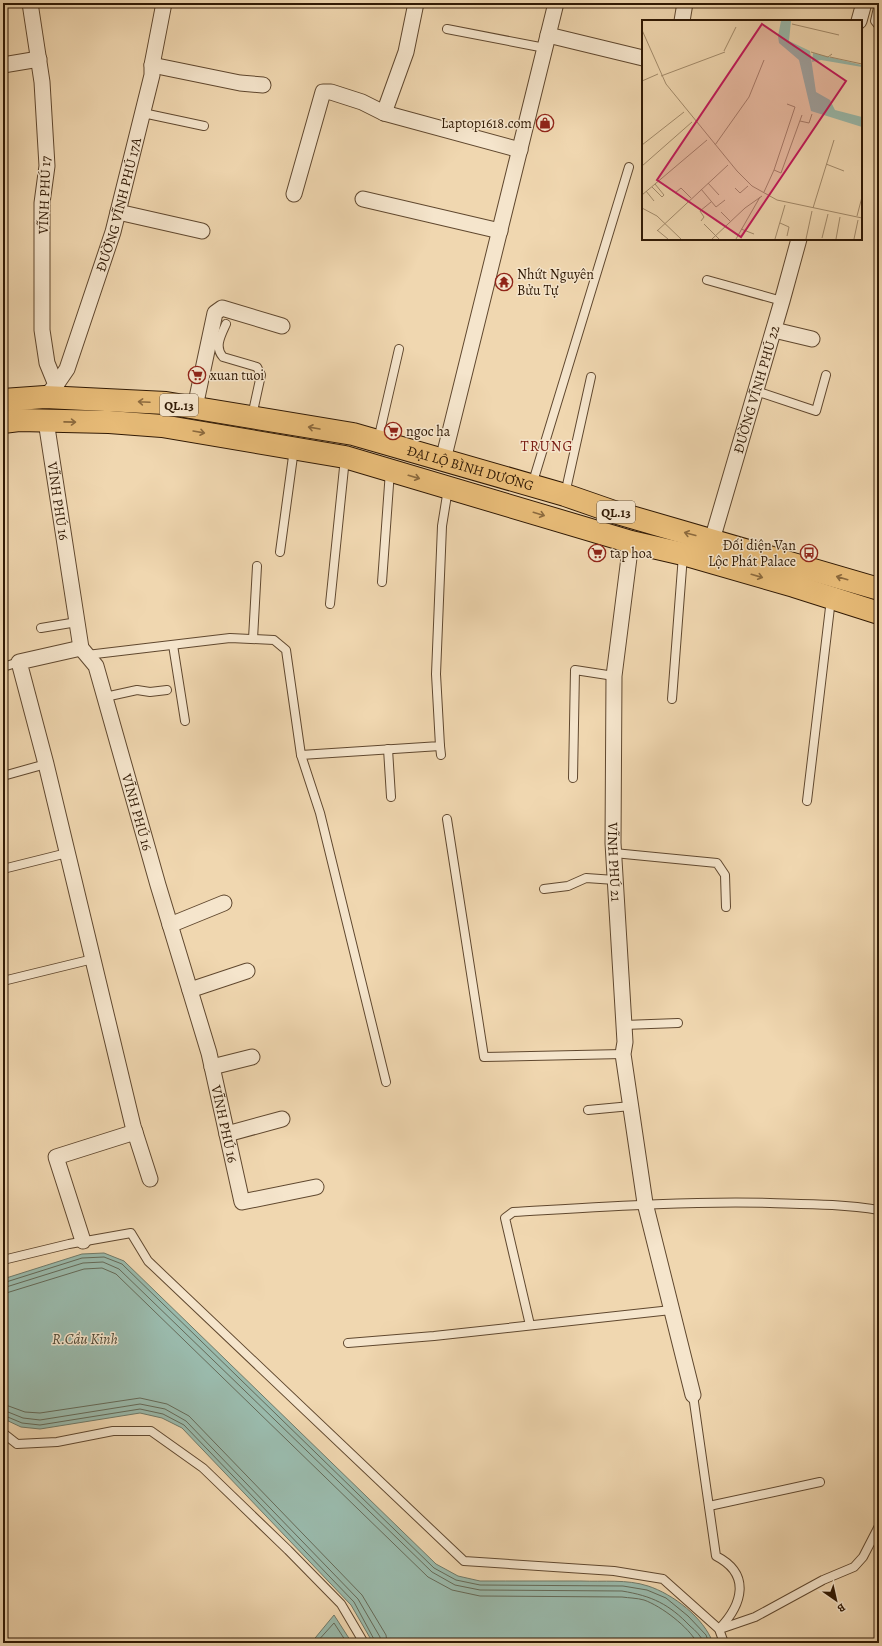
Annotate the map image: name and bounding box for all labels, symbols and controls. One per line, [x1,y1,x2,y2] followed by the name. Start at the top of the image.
[642,20,862,240] inset map
[535,113,555,133] shop icon: Laptop1618.com
[441,114,532,133] place label: Laptop1618.com
[91,135,146,274] street label: ĐƯỜNG VĨNH PHÚ 17A
[34,155,55,235] street label: VĨNH PHÚ 17
[517,265,594,300] place label: Nhứt Nguyên Bửu Tự
[494,272,514,292] temple icon: Nhứt Nguyên Bửu Tự
[729,323,784,456] street label: ĐƯỜNG VĨNH PHÚ 22
[187,365,207,385] supermarket icon: xuan tuoi
[210,366,264,385] place label: xuan tuoi
[160,394,198,416] road number: QL.13
[138,398,151,405] one-way arrow
[63,418,76,426] one-way arrow
[383,421,403,441] supermarket icon: ngoc ha
[406,422,451,441] place label: ngoc ha
[308,424,321,432] one-way arrow
[192,428,205,436] one-way arrow
[520,436,574,456] district label: TRUNG
[405,441,536,496] street label: ĐẠI LỘ BÌNH DƯƠNG
[42,460,73,542] street label: VĨNH PHÚ 16
[407,474,420,481] one-way arrow
[597,501,635,523] road number: QL.13
[532,511,545,518] one-way arrow
[684,530,697,537] one-way arrow
[708,536,796,571] place label: Đối diện Vạn Lộc Phát Palace
[587,543,607,563] supermarket icon: tap hoa
[799,543,819,563] bus stop icon: Đối diện Vạn Lộc Phát Palace
[610,544,653,563] place label: tap hoa
[750,573,763,580] one-way arrow
[835,574,848,581] one-way arrow
[117,771,157,853] street label: VĨNH PHÚ 16
[603,821,626,902] street label: VĨNH PHÚ 21
[206,1083,242,1165] street label: VĨNH PHÚ 16
[52,1329,118,1349] water label: R.Cầu Kinh
[816,1580,856,1620] north arrow
[834,1600,848,1616] text: B

